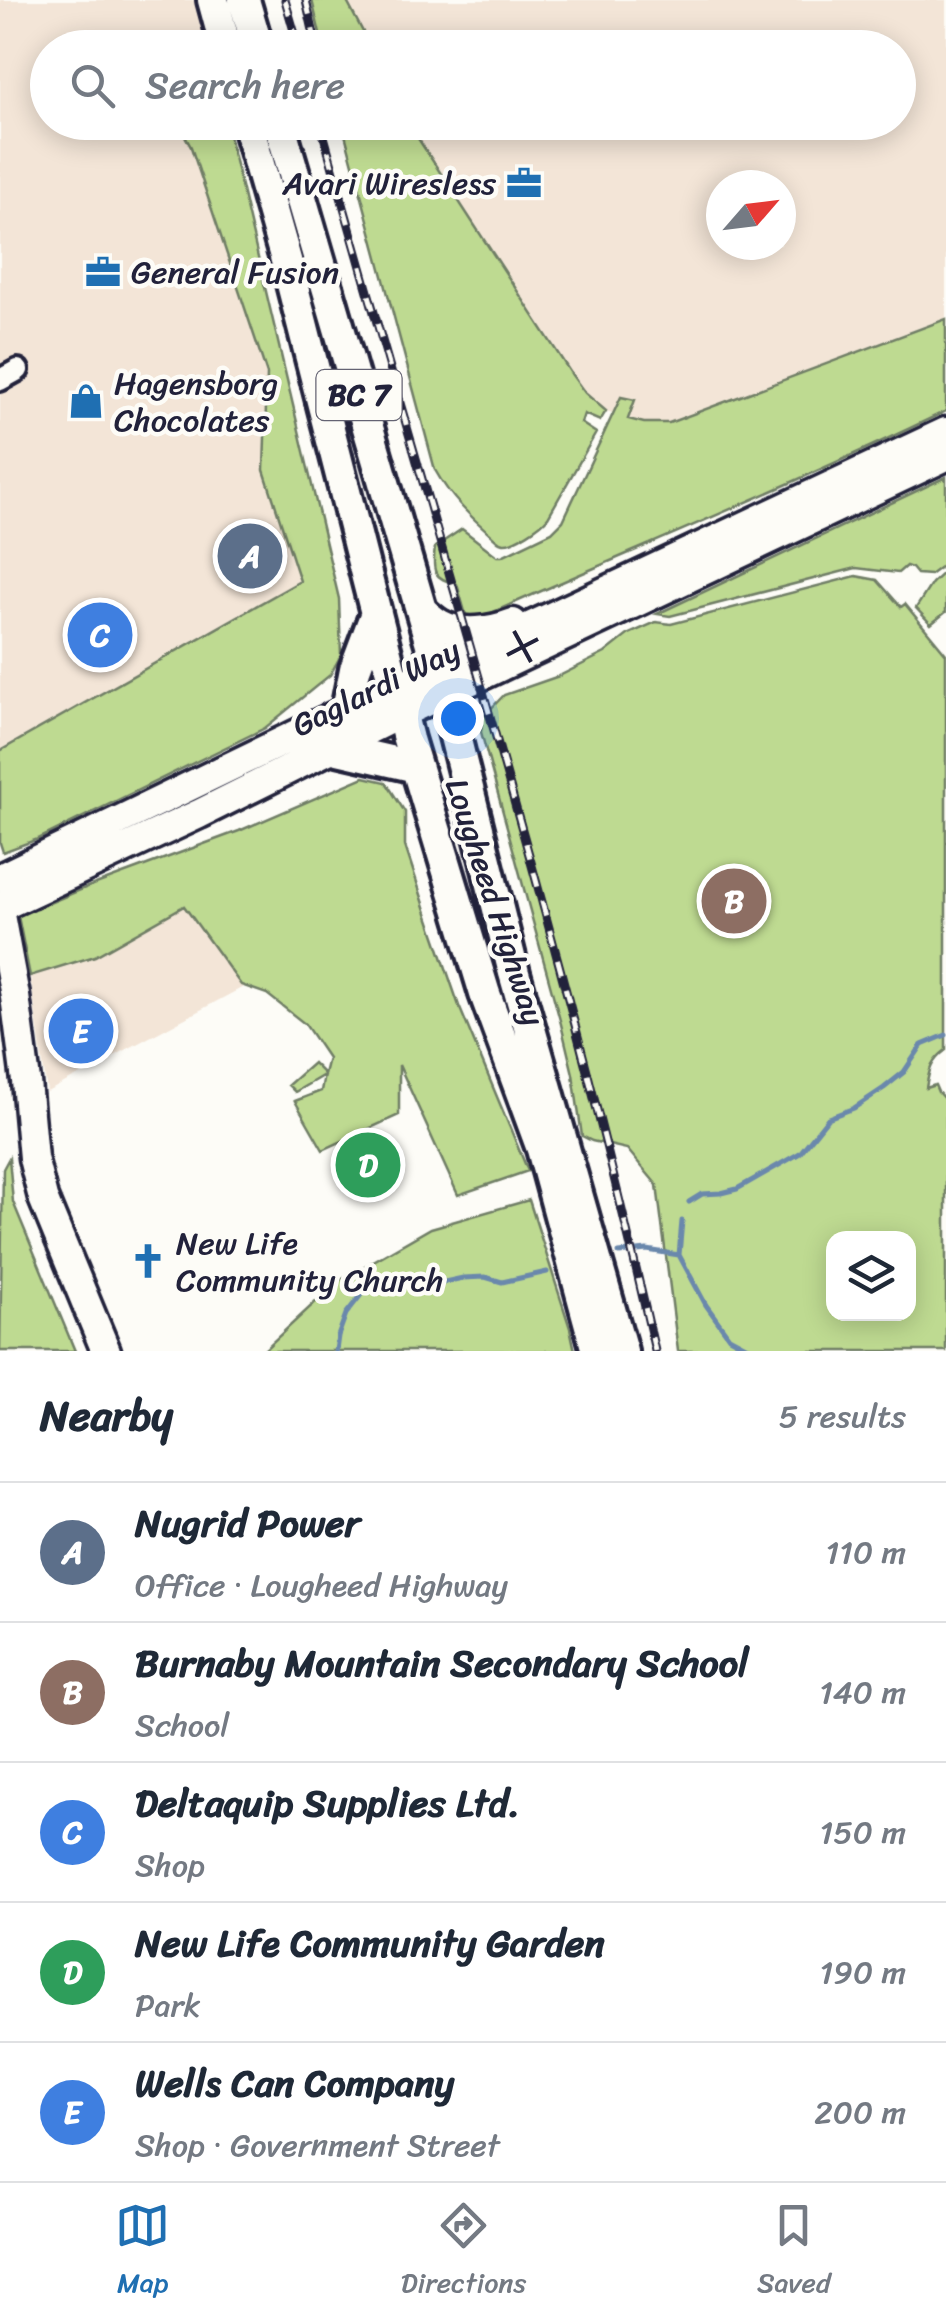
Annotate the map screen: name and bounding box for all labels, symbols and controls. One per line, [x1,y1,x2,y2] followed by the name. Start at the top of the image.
[30,30,916,140] search box
[145,52,345,119] text: Search here
[65,58,120,113] icon: search
[282,155,496,212] place label: Avari Wiresless
[505,164,543,202] office icon: Avari Wiresless
[706,170,796,260] north arrow
[131,244,339,301] place label: General Fusion
[84,253,122,291] office icon: General Fusion
[114,355,278,449] place label: Hagensborg Chocolates
[316,370,402,420] road number: BC 7
[67,382,105,420] shop icon: Hagensborg Chocolates
[218,518,282,594] pin: A
[68,598,132,672] pin: C
[282,622,471,753] street label: Gaglardi Way
[433,693,484,744] your location
[428,771,562,1034] street label: Lougheed Highway
[702,864,766,938] pin: B
[48,994,114,1068] pin: E
[336,1128,400,1202] pin: D
[176,1215,443,1309] place label: New Life Community Church
[826,1231,916,1321] map controls
[826,1231,916,1321] button: layers
[129,1242,167,1280] church icon: New Life Community Church
[40,1379,173,1453] text: Nearby
[779,1388,906,1445] text: 5 results
[135,1490,360,1557] text: Nugrid Power
[62,1524,83,1581] text: A
[825,1524,906,1581] text: 110 m
[135,1557,508,1614] text: Office · Lougheed Highway
[135,1630,749,1697] text: Burnaby Mountain Secondary School
[62,1664,83,1721] text: B
[819,1664,906,1721] text: 140 m
[135,1697,229,1754] text: School
[135,1770,520,1837] text: Deltaquip Supplies Ltd.
[63,1804,82,1861] text: C
[820,1804,906,1861] text: 150 m
[135,1837,205,1894] text: Shop
[135,1910,605,1977] text: New Life Community Garden
[63,1944,82,2001] text: D
[820,1944,906,2001] text: 190 m
[135,1977,201,2034] text: Park
[135,2050,454,2117] text: Wells Can Company
[64,2084,81,2141] text: E
[814,2084,906,2141] text: 200 m
[135,2117,500,2174] text: Shop · Government Street
[115,2198,170,2307] tab: Map
[401,2198,526,2307] tab: Directions
[757,2198,831,2307] tab: Saved

